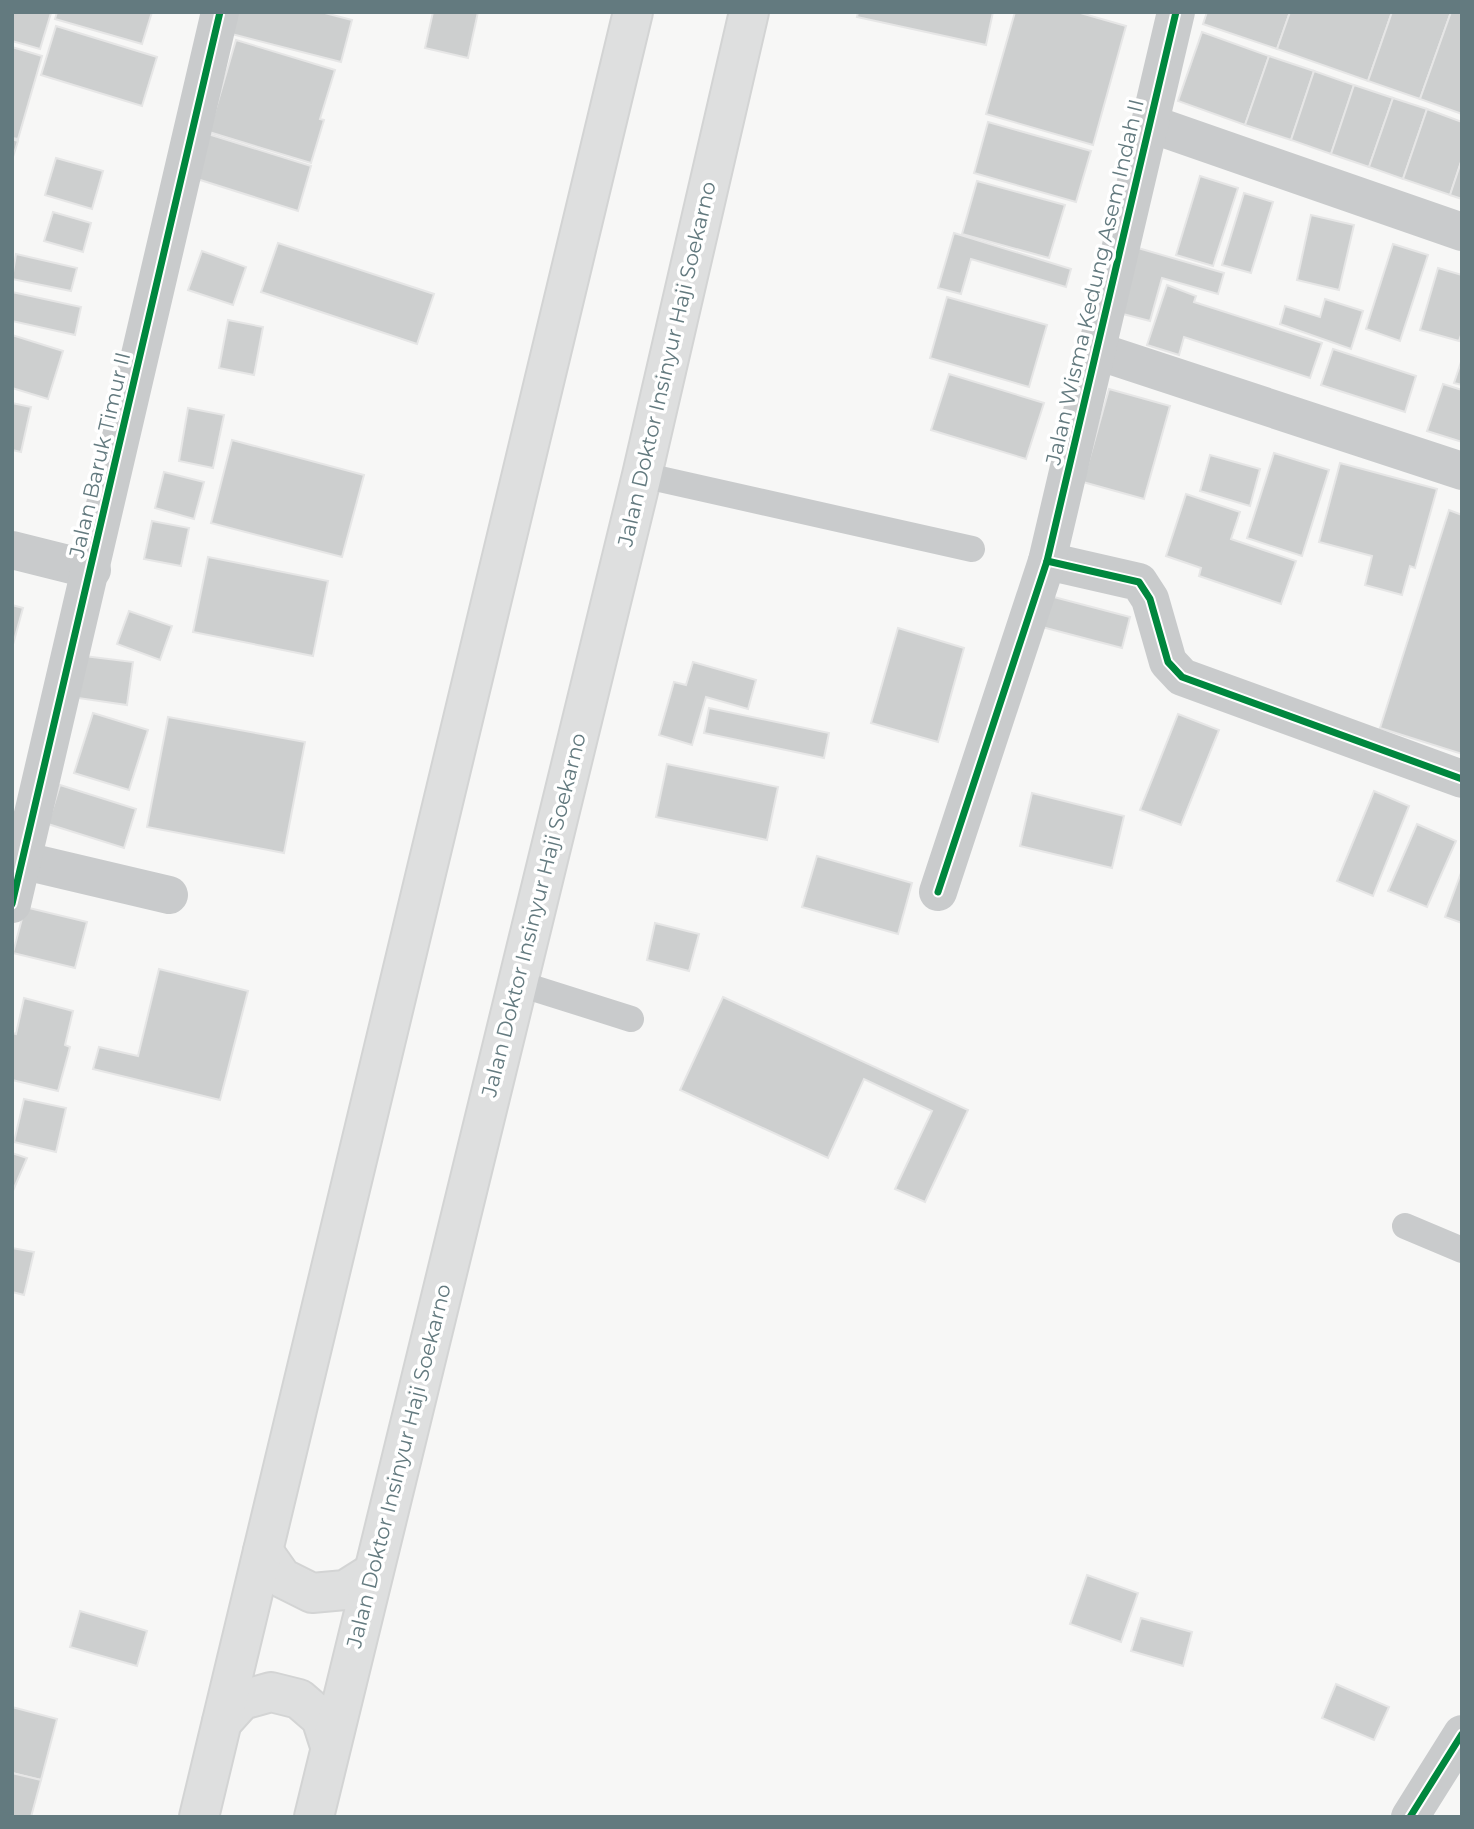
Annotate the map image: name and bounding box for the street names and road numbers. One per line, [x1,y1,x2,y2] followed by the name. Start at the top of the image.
[1040,97,1149,468] street label: Jalan Wisma Kedung Asem Indah II
[612,179,721,550] street label: Jalan Doktor Insinyur Haji Soekarno
[63,350,135,561] street label: Jalan Baruk Timur II
[476,730,591,1100] street label: Jalan Doktor Insinyur Haji Soekarno
[341,1281,456,1651] street label: Jalan Doktor Insinyur Haji Soekarno

